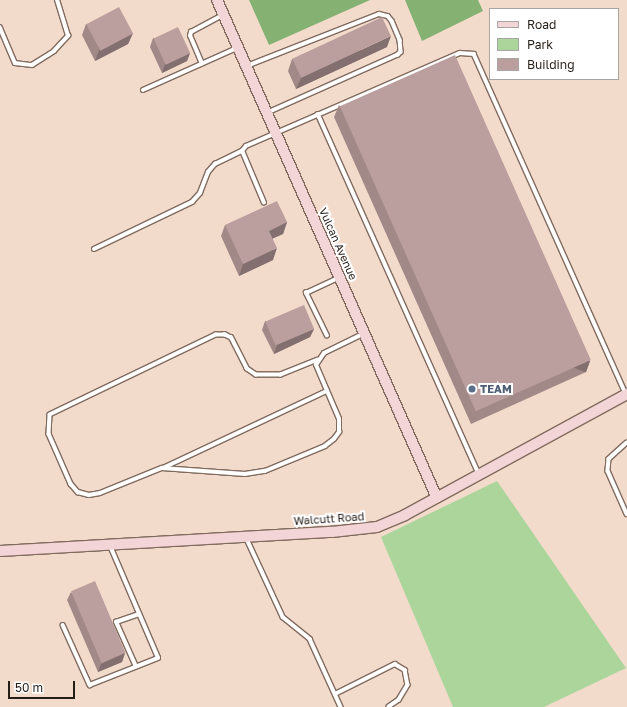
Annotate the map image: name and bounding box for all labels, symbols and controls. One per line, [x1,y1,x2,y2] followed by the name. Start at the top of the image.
[489,8,619,80] legend
[527,17,556,32] text: Road
[527,37,553,52] text: Park
[527,57,575,72] text: Building
[316,206,360,282] street label: Vulcan Avenue
[480,382,512,396] place label: TEAM
[467,384,477,394] marker: TEAM
[293,510,365,528] street label: Walcutt Road
[10,673,77,699] scale bar
[15,680,43,695] text: 50 m

